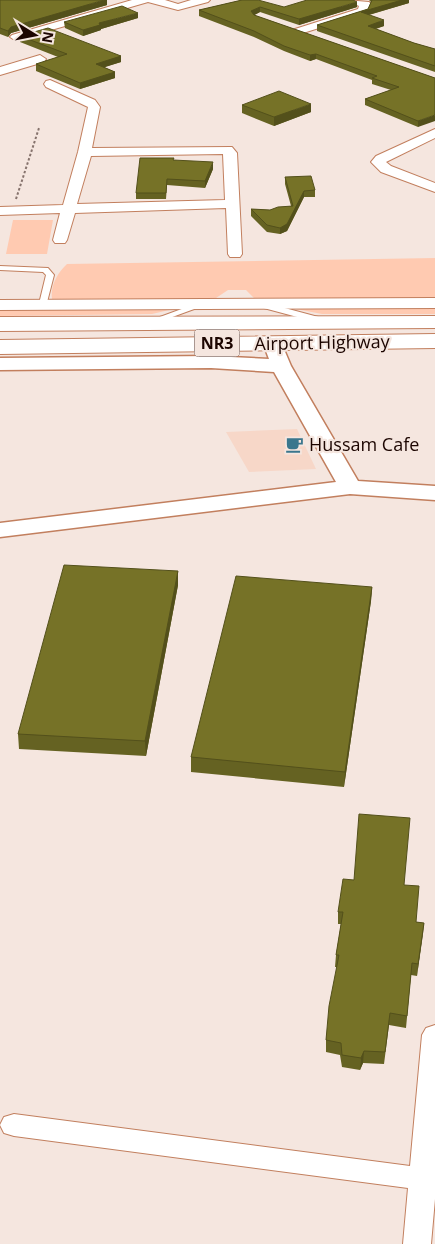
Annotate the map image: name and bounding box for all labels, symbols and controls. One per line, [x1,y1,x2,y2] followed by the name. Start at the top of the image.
[10,10,60,60] north arrow
[38,30,59,45] text: N
[194,329,240,356] road number: NR3
[254,329,391,355] street label: Airport Highway
[309,432,419,456] place label: Hussam Cafe
[285,434,305,454] cafe icon: Hussam Cafe

